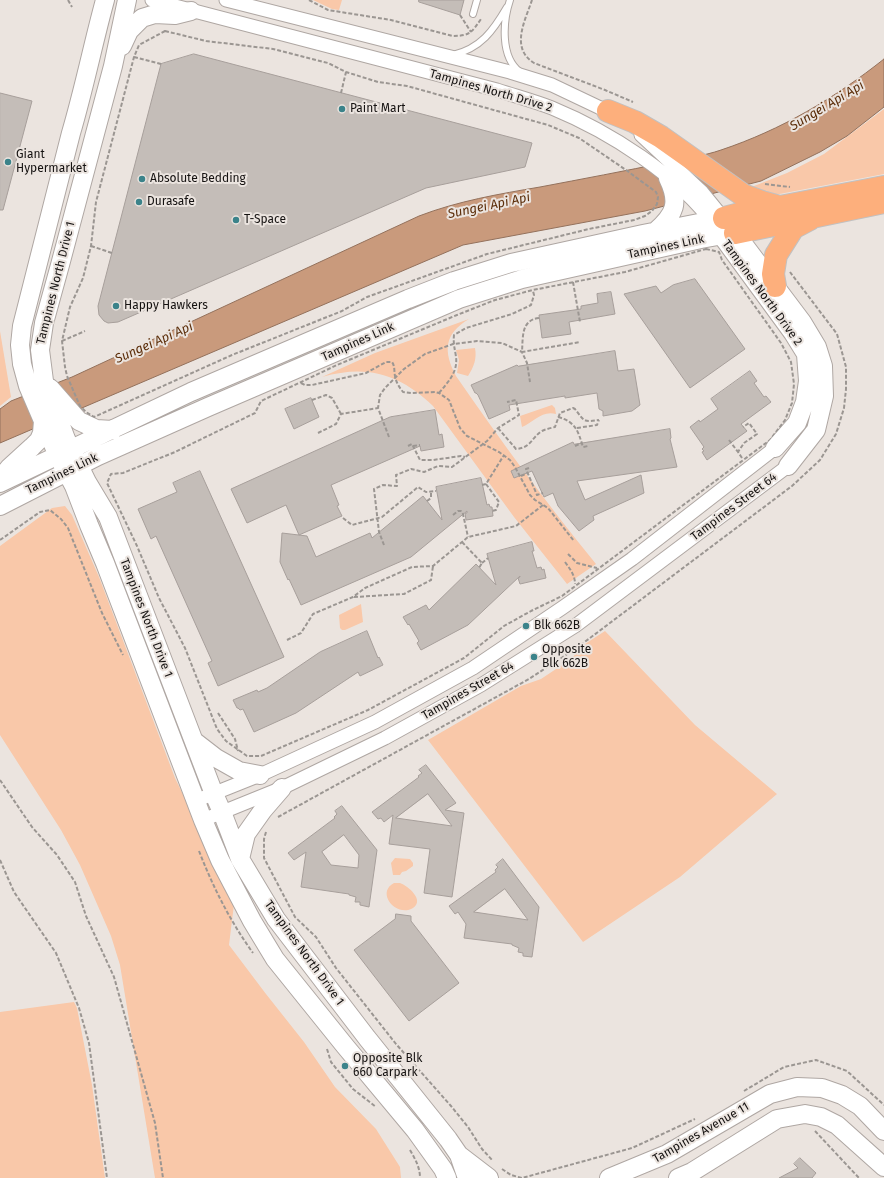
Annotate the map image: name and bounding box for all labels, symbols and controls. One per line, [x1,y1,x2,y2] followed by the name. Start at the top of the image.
[428,67,554,115] street label: Tampines North Drive 2
[787,78,867,134] water label: Sungei Api Api
[350,102,406,116] place label: Paint Mart
[337,104,347,114] marker: Paint Mart
[16,148,87,176] place label: Giant Hypermarket
[3,157,13,167] marker: Giant Hypermarket
[150,172,246,186] place label: Absolute Bedding
[137,174,147,184] marker: Absolute Bedding
[446,190,532,222] water label: Sungei Api Api
[147,195,195,209] place label: Durasafe
[134,197,144,207] marker: Durasafe
[244,213,286,227] place label: T-Space
[231,215,241,225] marker: T-Space
[34,220,78,346] street label: Tampines North Drive 1
[626,232,706,262] street label: Tampines Link
[719,237,805,349] street label: Tampines North Drive 2
[124,299,208,313] place label: Happy Hawkers
[111,301,121,311] marker: Happy Hawkers
[113,319,195,367] water label: Sungei Api Api
[320,320,396,364] street label: Tampines Link
[24,450,100,498] street label: Tampines Link
[688,470,780,544] street label: Tampines Street 64
[117,557,175,679] street label: Tampines North Drive 1
[534,619,580,633] place label: Blk 662B
[521,621,531,631] marker: Blk 662B
[542,643,591,671] place label: Opposite Blk 662B
[529,652,539,662] marker: Opposite Blk 662B
[419,659,517,723] street label: Tampines Street 64
[261,898,347,1008] street label: Tampines North Drive 1
[353,1052,422,1080] place label: Opposite Blk 660 Carpark
[340,1061,350,1071] marker: Opposite Blk 660 Carpark
[650,1100,752,1166] street label: Tampines Avenue 11

